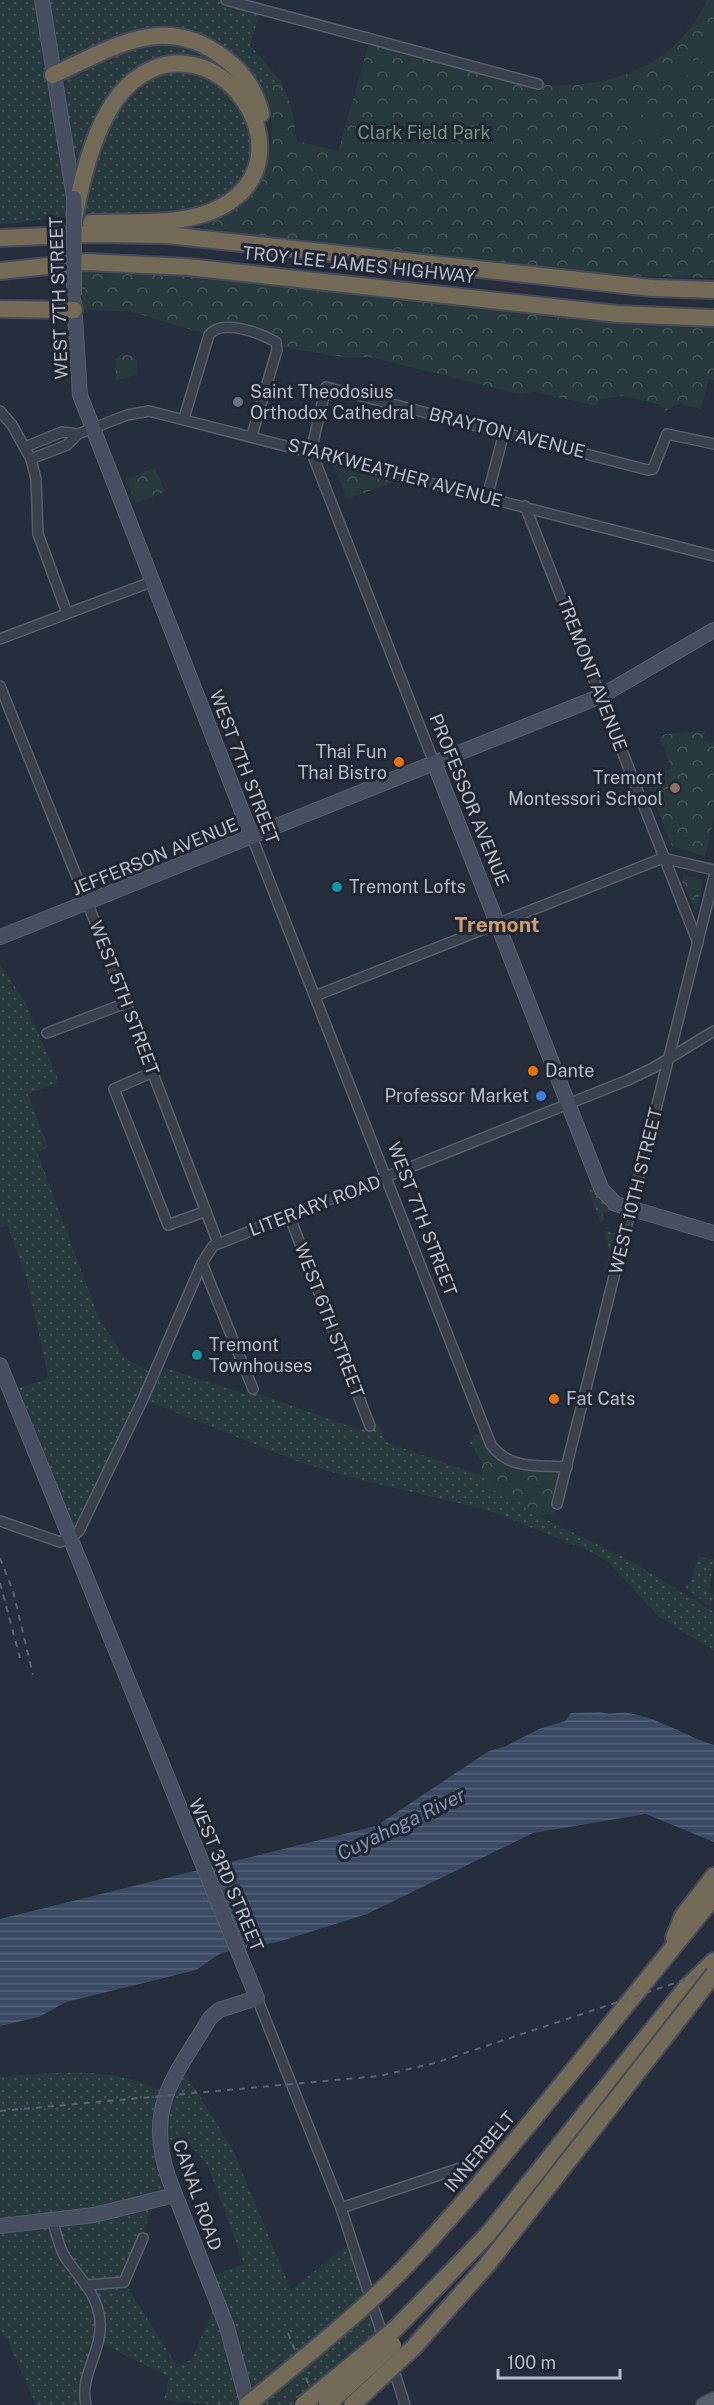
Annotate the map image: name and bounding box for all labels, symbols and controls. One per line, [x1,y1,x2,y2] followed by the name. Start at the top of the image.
[357,122,491,143] park label: Clark Field Park
[45,216,72,380] street label: WEST 7TH STREET
[242,242,477,287] street label: TROY LEE JAMES HIGHWAY
[250,381,415,423] place label: Saint Theodosius Orthodox Cathedral
[231,395,245,409] marker: Saint Theodosius Orthodox Cathedral
[427,403,588,462] street label: BRAYTON AVENUE
[285,434,505,511] street label: STARKWEATHER AVENUE
[553,594,632,754] street label: TREMONT AVENUE
[205,687,284,847] street label: WEST 7TH STREET
[425,711,514,889] street label: PROFESSOR AVENUE
[298,741,387,783] place label: Thai Fun Thai Bistro
[392,755,406,769] marker: Thai Fun Thai Bistro
[508,767,663,809] place label: Tremont Montessori School
[668,781,682,795] marker: Tremont Montessori School
[69,814,241,899] street label: JEFFERSON AVENUE
[349,876,466,897] place label: Tremont Lofts
[330,880,344,894] marker: Tremont Lofts
[454,912,540,937] district label: Tremont
[85,918,164,1078] street label: WEST 5TH STREET
[545,1060,594,1081] place label: Dante
[526,1064,540,1078] marker: Dante
[385,1085,529,1106] place label: Professor Market
[534,1089,548,1103] marker: Professor Market
[605,1105,666,1276] street label: WEST 10TH STREET
[383,1139,462,1299] street label: WEST 7TH STREET
[246,1171,384,1240] street label: LITERARY ROAD
[290,1240,369,1400] street label: WEST 6TH STREET
[209,1334,312,1376] place label: Tremont Townhouses
[190,1348,204,1362] marker: Tremont Townhouses
[566,1388,635,1409] place label: Fat Cats
[547,1392,561,1406] marker: Fat Cats
[333,1782,470,1865] water label: Cuyahoga River
[185,1795,268,1955] street label: WEST 3RD STREET
[440,2107,520,2196] street label: INNERBELT
[169,2137,226,2253] street label: CANAL ROAD
[498,2342,620,2380] scale bar
[507,2352,556,2373] text: 100 m

